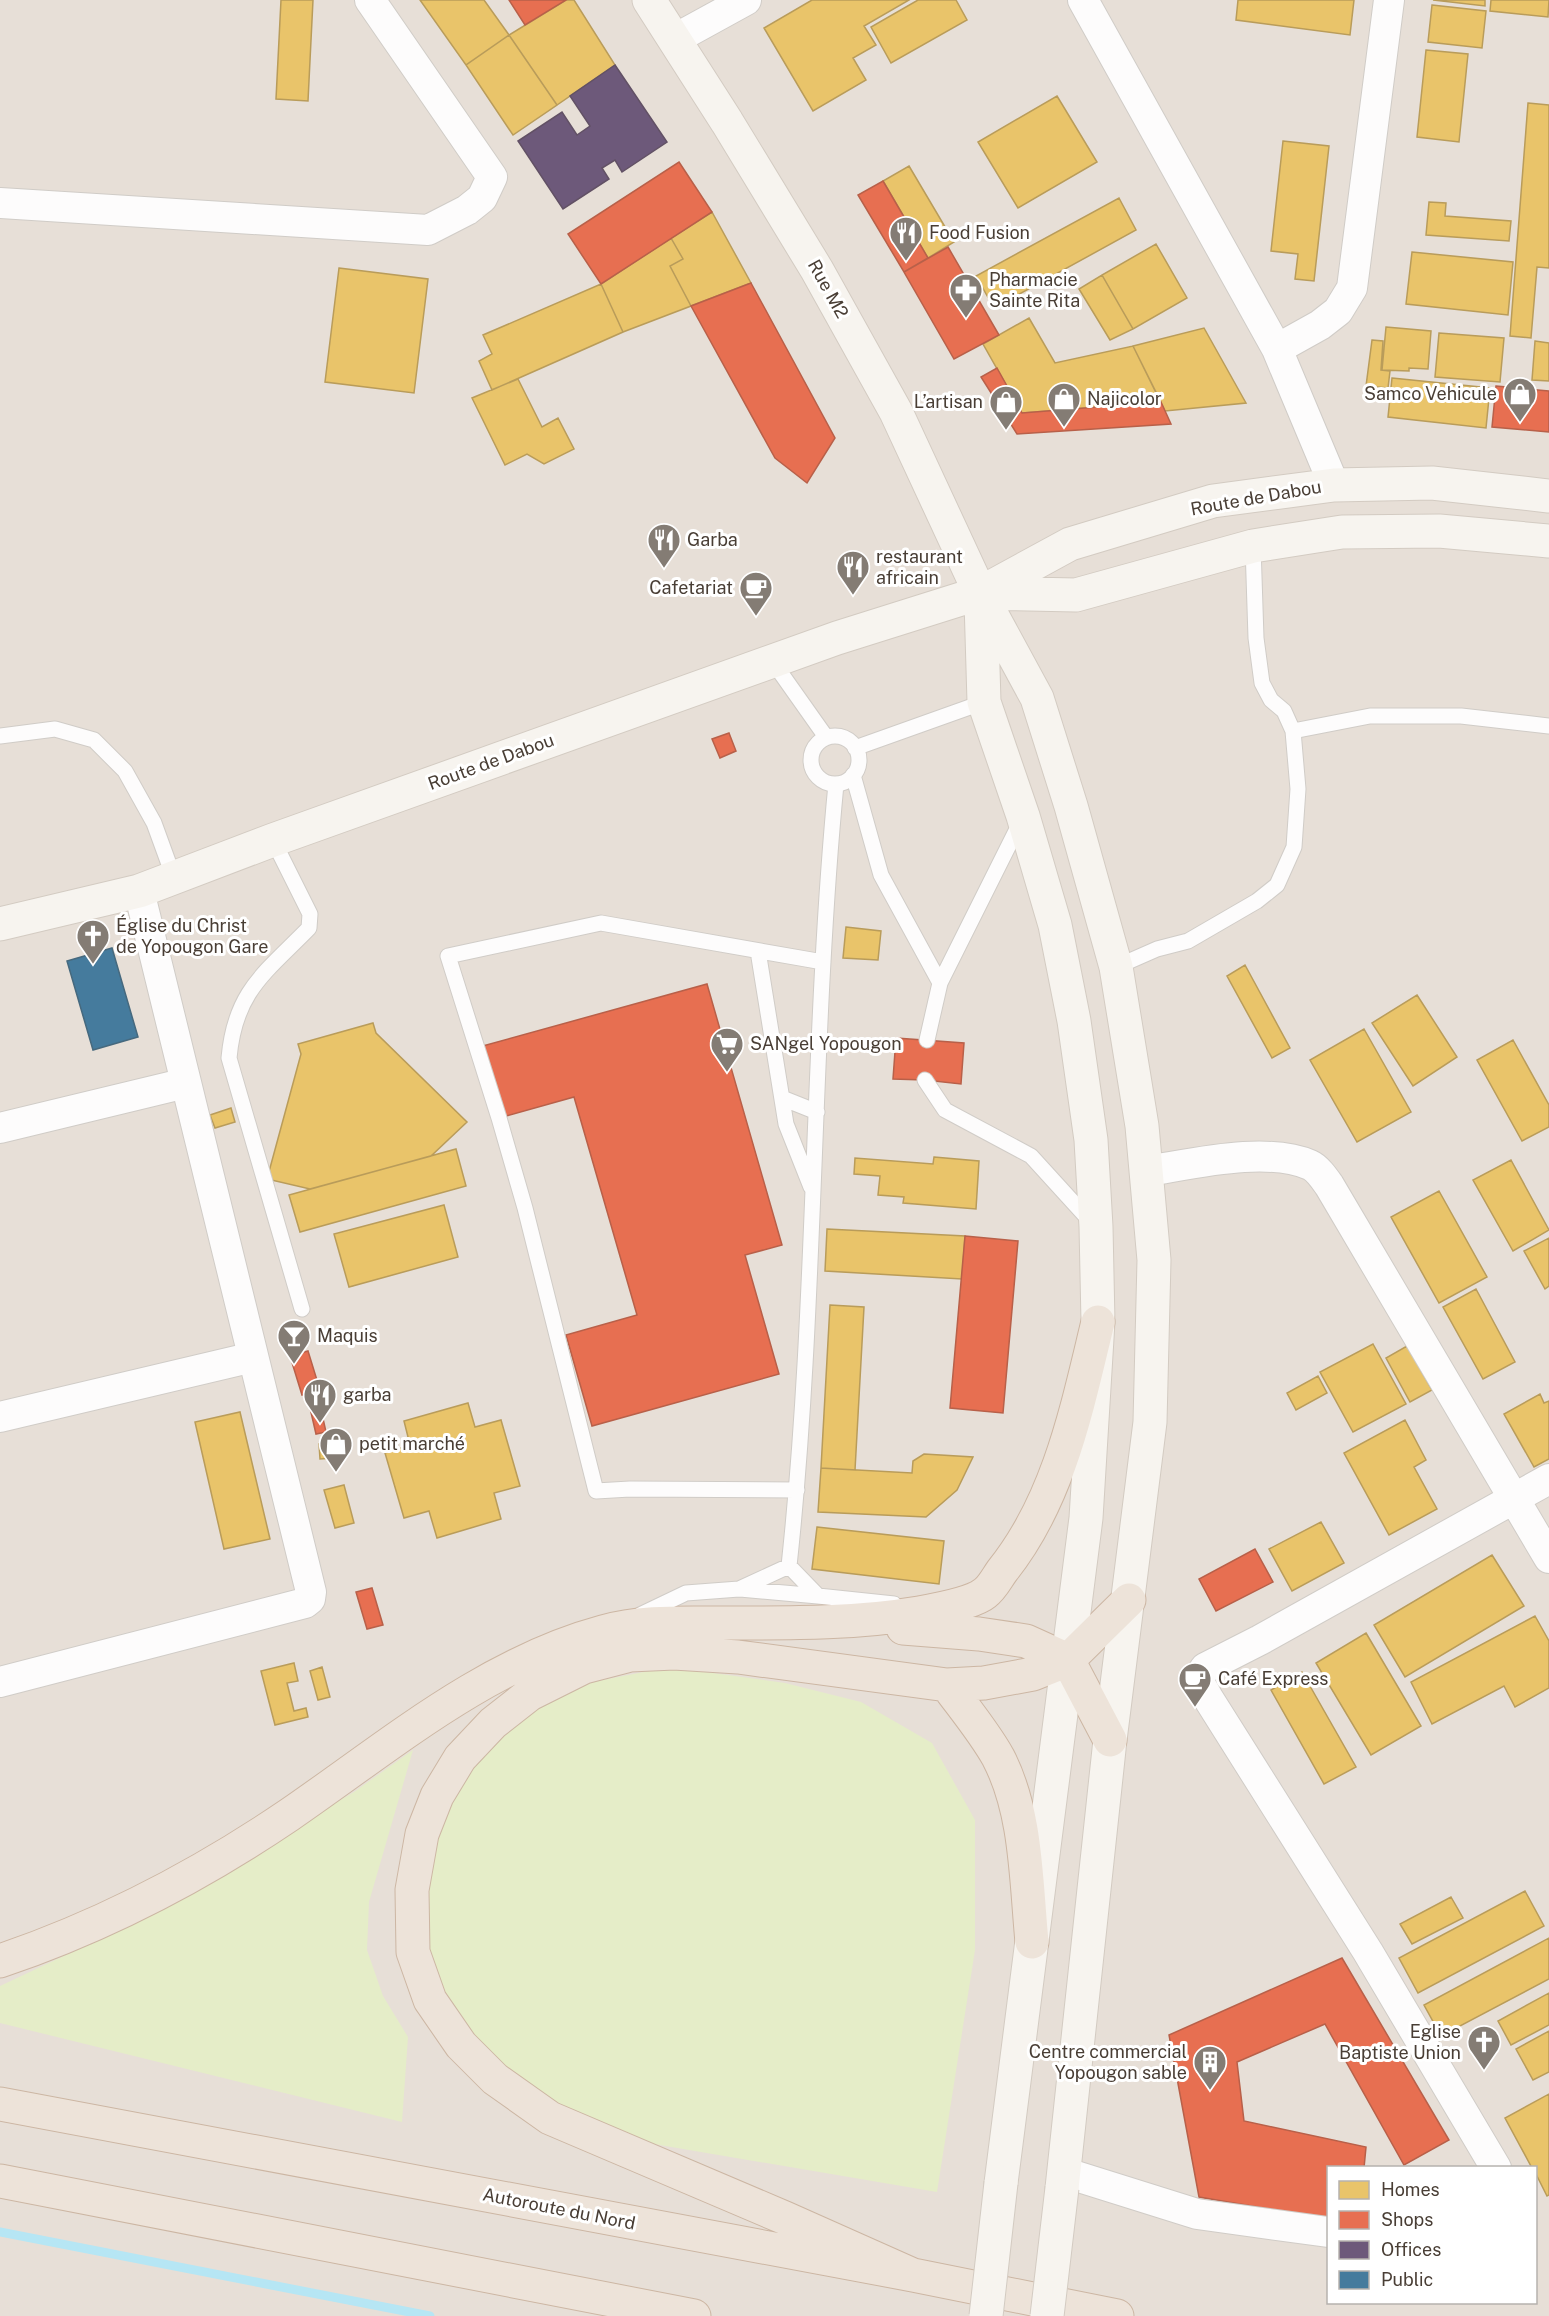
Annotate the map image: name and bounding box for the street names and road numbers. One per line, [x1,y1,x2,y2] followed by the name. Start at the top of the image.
[804,256,853,322] street label: Rue M2
[1189,476,1323,519] street label: Route de Dabou
[425,729,557,794] street label: Route de Dabou
[481,2183,637,2234] street label: Autoroute du Nord

